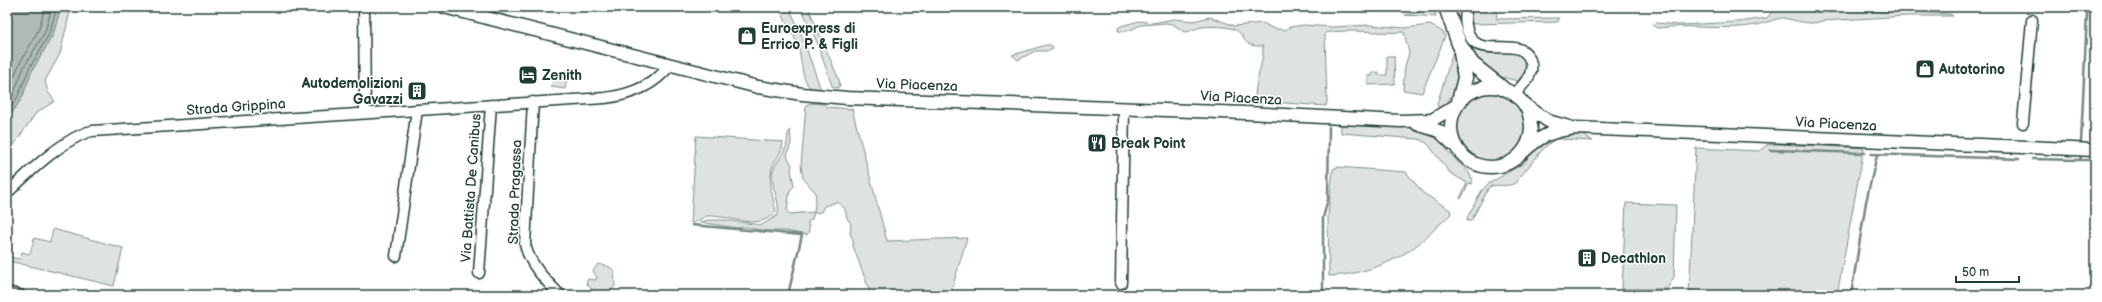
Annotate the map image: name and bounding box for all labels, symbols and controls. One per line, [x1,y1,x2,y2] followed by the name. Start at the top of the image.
[761,20,858,53] place label: Euroexpress di Errico P. & Figli
[736,25,758,47] shop icon: Euroexpress di Errico P. & Figli
[1914,58,1936,80] shop icon: Autotorino
[1938,61,2005,78] place label: Autotorino
[517,64,539,86] hotel icon: Zenith
[542,67,582,84] place label: Zenith
[301,75,403,108] place label: Autodemolizioni Gavazzi
[876,75,958,95] street label: Via Piacenza
[406,80,428,102] building icon: Autodemolizioni Gavazzi
[1200,87,1282,109] street label: Via Piacenza
[186,95,286,119] street label: Strada Grippina
[457,113,485,263] street label: Via Battista De Canibus
[1795,113,1877,135] street label: Via Piacenza
[1086,132,1108,154] restaurant icon: Break Point
[1111,135,1186,152] place label: Break Point
[505,139,525,245] street label: Strada Pragassa
[1576,247,1598,269] building icon: Decathlon
[1601,250,1666,267] place label: Decathlon
[1956,258,2019,284] scale bar
[1962,265,1989,280] text: 50 m

